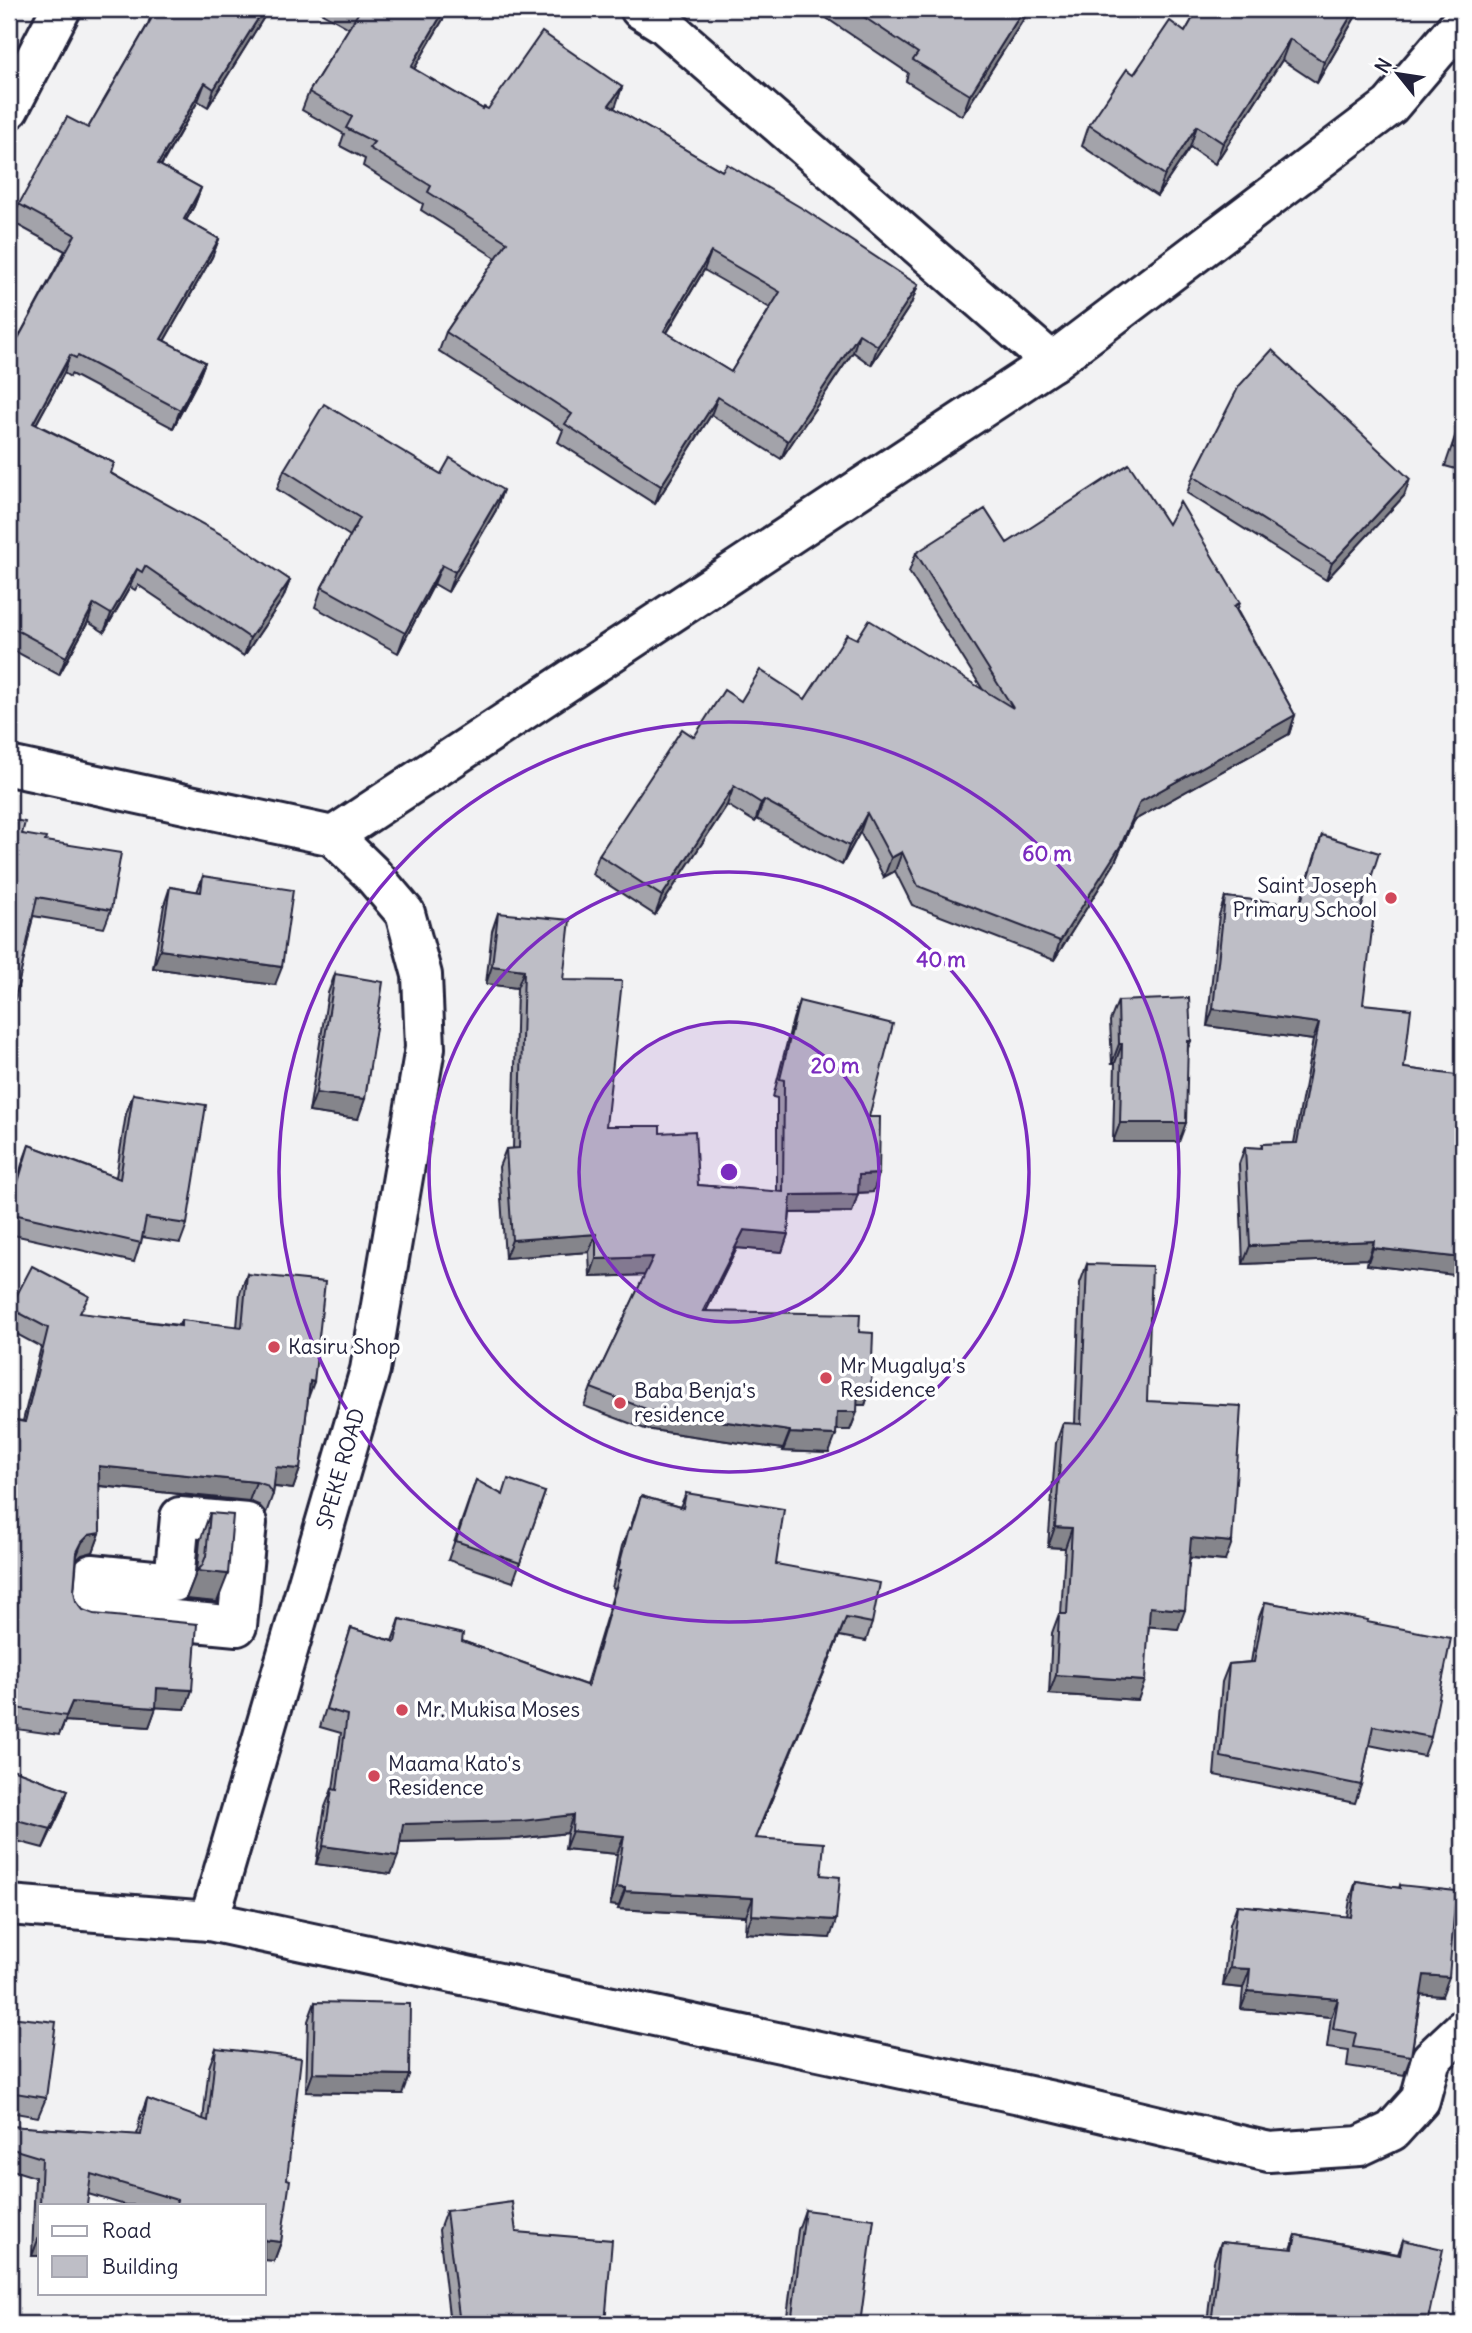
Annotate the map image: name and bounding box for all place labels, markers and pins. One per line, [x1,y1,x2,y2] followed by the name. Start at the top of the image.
[1232,872,1377,923] place label: Saint Joseph Primary School
[1383,890,1399,906] marker: Saint Joseph Primary School
[717,1160,741,1184] centre of rings
[288,1333,400,1360] place label: Kasiru Shop
[266,1339,282,1355] marker: Kasiru Shop
[840,1352,966,1403] place label: Mr Mugalya's Residence
[818,1370,834,1386] marker: Mr Mugalya's Residence
[634,1377,756,1428] place label: Baba Benja's residence
[612,1395,628,1411] marker: Baba Benja's residence
[416,1696,580,1723] place label: Mr. Mukisa Moses
[394,1702,410,1718] marker: Mr. Mukisa Moses
[388,1750,521,1801] place label: Maama Kato's Residence
[366,1768,382,1784] marker: Maama Kato's Residence

